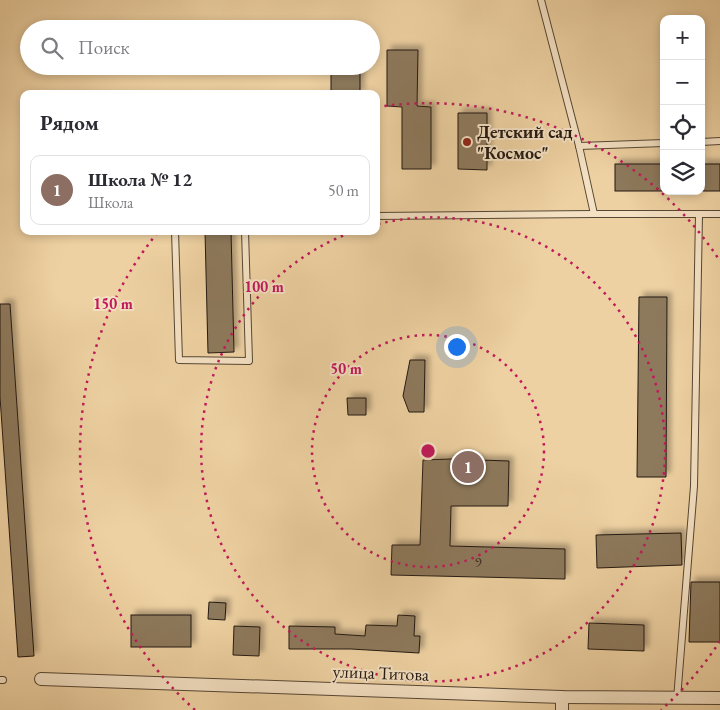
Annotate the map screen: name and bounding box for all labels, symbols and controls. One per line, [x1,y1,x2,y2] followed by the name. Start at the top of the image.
[660,15,705,195] map controls
[660,15,705,60] button: +
[20,20,380,75] search box
[38,34,66,62] icon: search
[78,35,130,60] text: Поиск
[660,60,705,105] button: −
[660,105,705,150] button: locate
[40,109,99,136] text: Рядом
[477,120,573,164] place label: Детский сад "Космос"
[461,136,473,148] marker: Детский сад "Космос"
[660,150,705,195] button: layers
[88,167,192,192] text: Школа № 12
[53,180,61,201] text: 1
[328,180,359,201] text: 50 m
[88,192,133,213] text: Школа
[244,277,284,296] text: 100 m
[93,294,133,313] text: 150 m
[444,334,470,360] your location
[330,359,362,378] text: 50 m
[419,442,437,460] centre of rings
[452,448,484,486] pin: 1
[474,552,482,571] house number: 9
[332,659,430,686] street label: улица Титова

